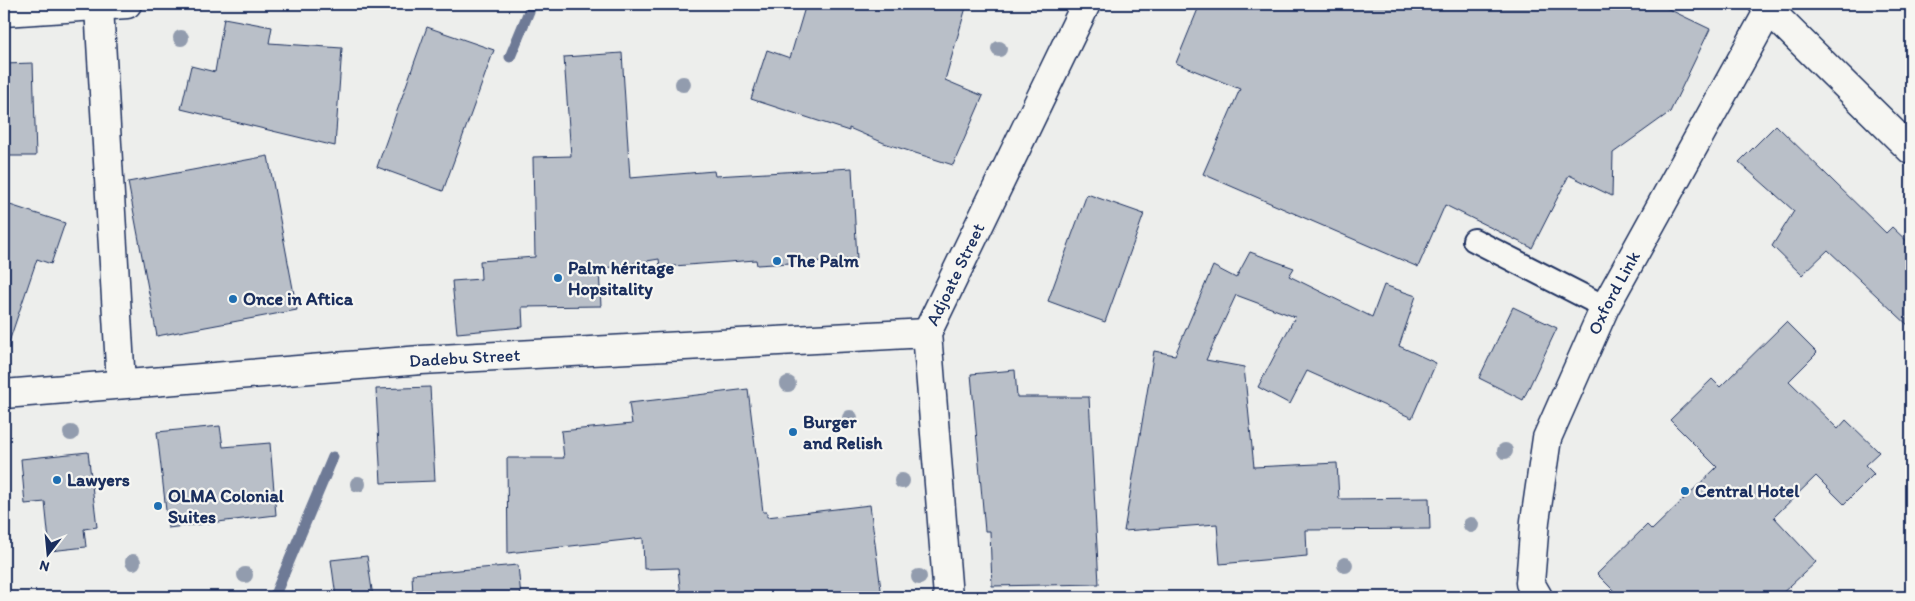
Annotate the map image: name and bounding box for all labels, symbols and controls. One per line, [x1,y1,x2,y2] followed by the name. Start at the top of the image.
[921,219,990,329] street label: Adjoate Street
[1583,246,1645,338] street label: Oxford Link
[786,250,860,272] place label: The Palm
[771,255,783,267] marker: The Palm
[568,257,674,300] place label: Palm héritage Hopsitality
[552,272,564,284] marker: Palm héritage Hopsitality
[243,288,354,310] place label: Once in Aftica
[227,293,239,305] marker: Once in Aftica
[408,344,521,372] street label: Dadebu Street
[803,411,883,454] place label: Burger and Relish
[787,426,799,438] marker: Burger and Relish
[67,469,130,491] place label: Lawyers
[51,474,63,486] marker: Lawyers
[1695,480,1800,502] place label: Central Hotel
[168,485,285,528] place label: OLMA Colonial Suites
[1679,485,1691,497] marker: Central Hotel
[152,500,164,512] marker: OLMA Colonial Suites
[22,528,72,578] north arrow
[38,557,51,575] text: N

